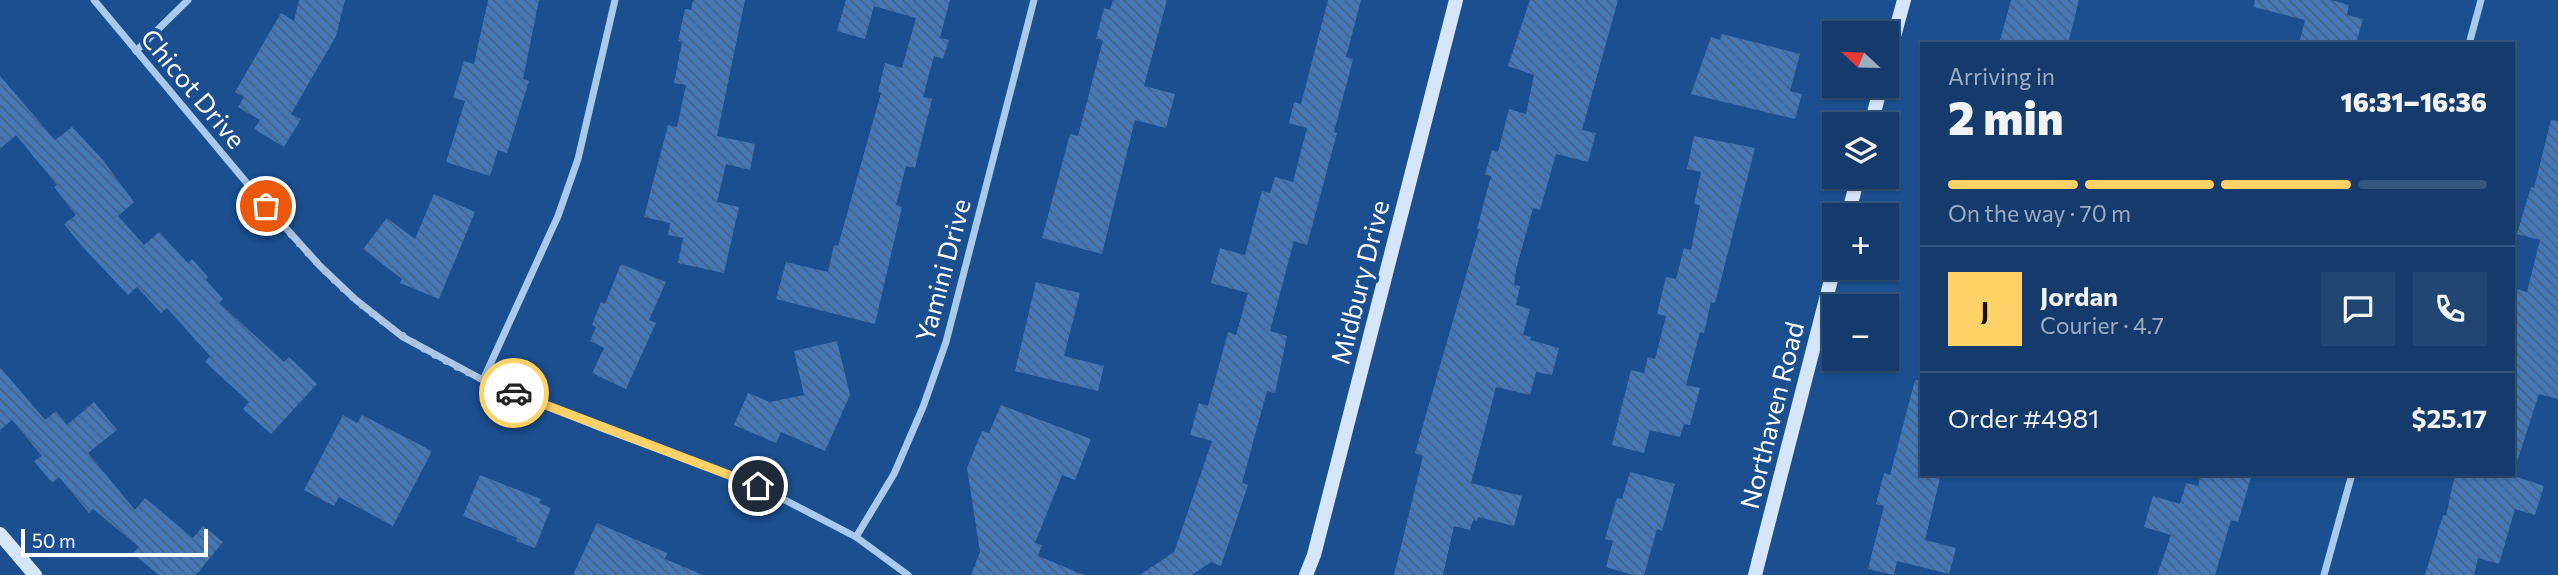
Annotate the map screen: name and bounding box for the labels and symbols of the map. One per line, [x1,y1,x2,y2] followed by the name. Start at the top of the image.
[1822,21,1899,98] north arrow
[135,22,253,154] street label: Chicot Drive
[236,176,296,236] pin
[908,195,976,345] street label: Yamini Drive
[1324,197,1394,367] street label: Midbury Drive
[1733,318,1809,512] street label: Northaven Road
[479,358,549,428] courier
[728,456,788,516] pin
[21,526,208,558] scale bar

